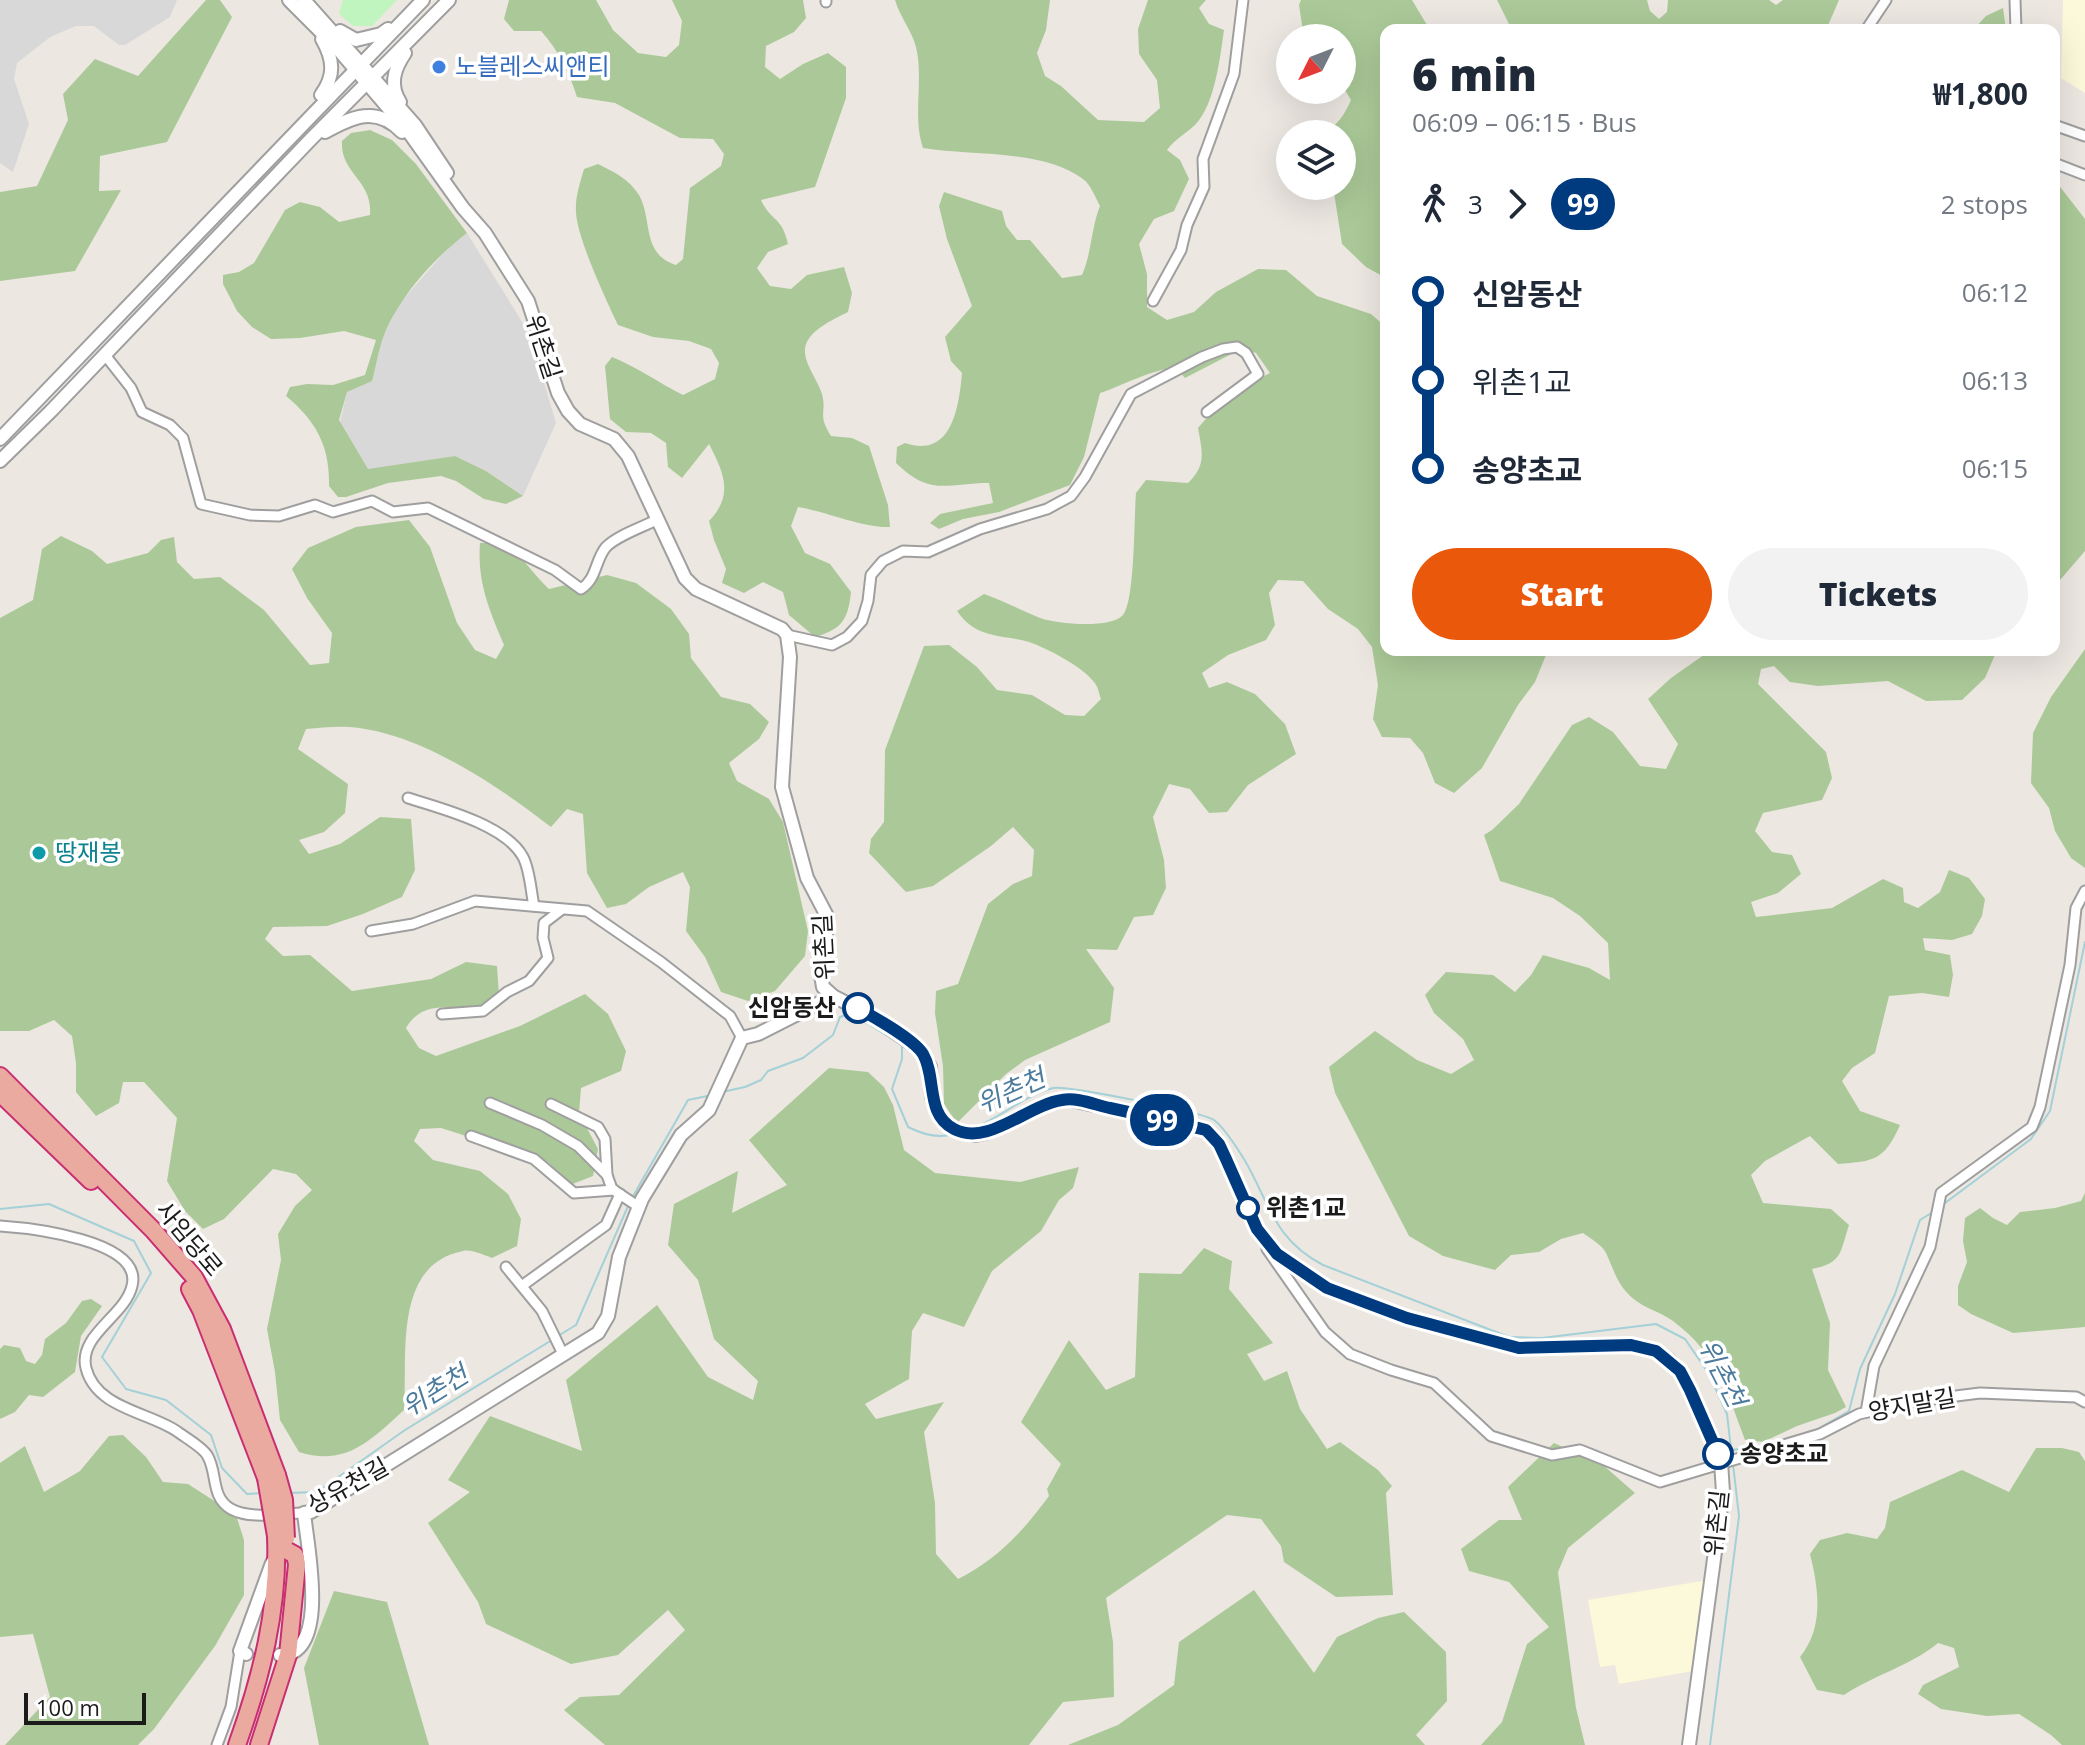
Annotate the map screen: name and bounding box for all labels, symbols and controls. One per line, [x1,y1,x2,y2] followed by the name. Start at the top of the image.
[1276,24,1356,104] north arrow
[1276,24,1356,200] map controls
[1412,44,1537,104] text: 6 min
[455,49,610,82] place label: 노블레스씨앤티
[430,58,448,76] marker: 노블레스씨앤티
[1933,73,2028,114] text: ₩1,800
[1412,104,1637,140] text: 06:09 – 06:15 · Bus
[1276,120,1356,200] button: layers
[1412,182,1456,226] icon: walk
[1495,182,1539,226] icon: forward
[1567,185,1599,223] text: 99
[1468,186,1483,222] text: 3
[1941,186,2028,222] text: 2 stops
[1472,273,1582,314] text: 신암동산
[1962,274,2028,310] text: 06:12
[518,310,570,383] street label: 위촌길
[1472,361,1572,402] text: 위촌1교
[1962,362,2028,398] text: 06:13
[1472,449,1582,490] text: 송양초교
[1962,450,2028,486] text: 06:15
[1412,548,1712,640] button: Start
[1728,548,2028,640] button: Tickets
[55,835,121,868] place label: 땅재봉
[30,844,48,862] marker: 땅재봉
[804,913,841,981] street label: 위촌길
[748,990,836,1023] place label: 신암동산
[843,993,873,1023] marker: 신암동산
[970,1058,1054,1121] water label: 위촌천
[1126,1094,1198,1146] line badge: 99
[1146,1101,1178,1139] text: 99
[1266,1190,1346,1223] place label: 위촌1교
[149,1194,231,1282] street label: 사임당로
[1237,1197,1259,1219] marker: 위촌1교
[1691,1332,1757,1415] water label: 위촌천
[395,1354,477,1424] water label: 위촌천
[1865,1380,1958,1427] street label: 양지말길
[1740,1436,1828,1469] place label: 송양초교
[1703,1439,1733,1469] marker: 송양초교
[301,1449,394,1521] street label: 상유천길
[1696,1488,1735,1558] street label: 위촌길
[24,1689,146,1725] scale bar
[36,1692,100,1722] text: 100 m

